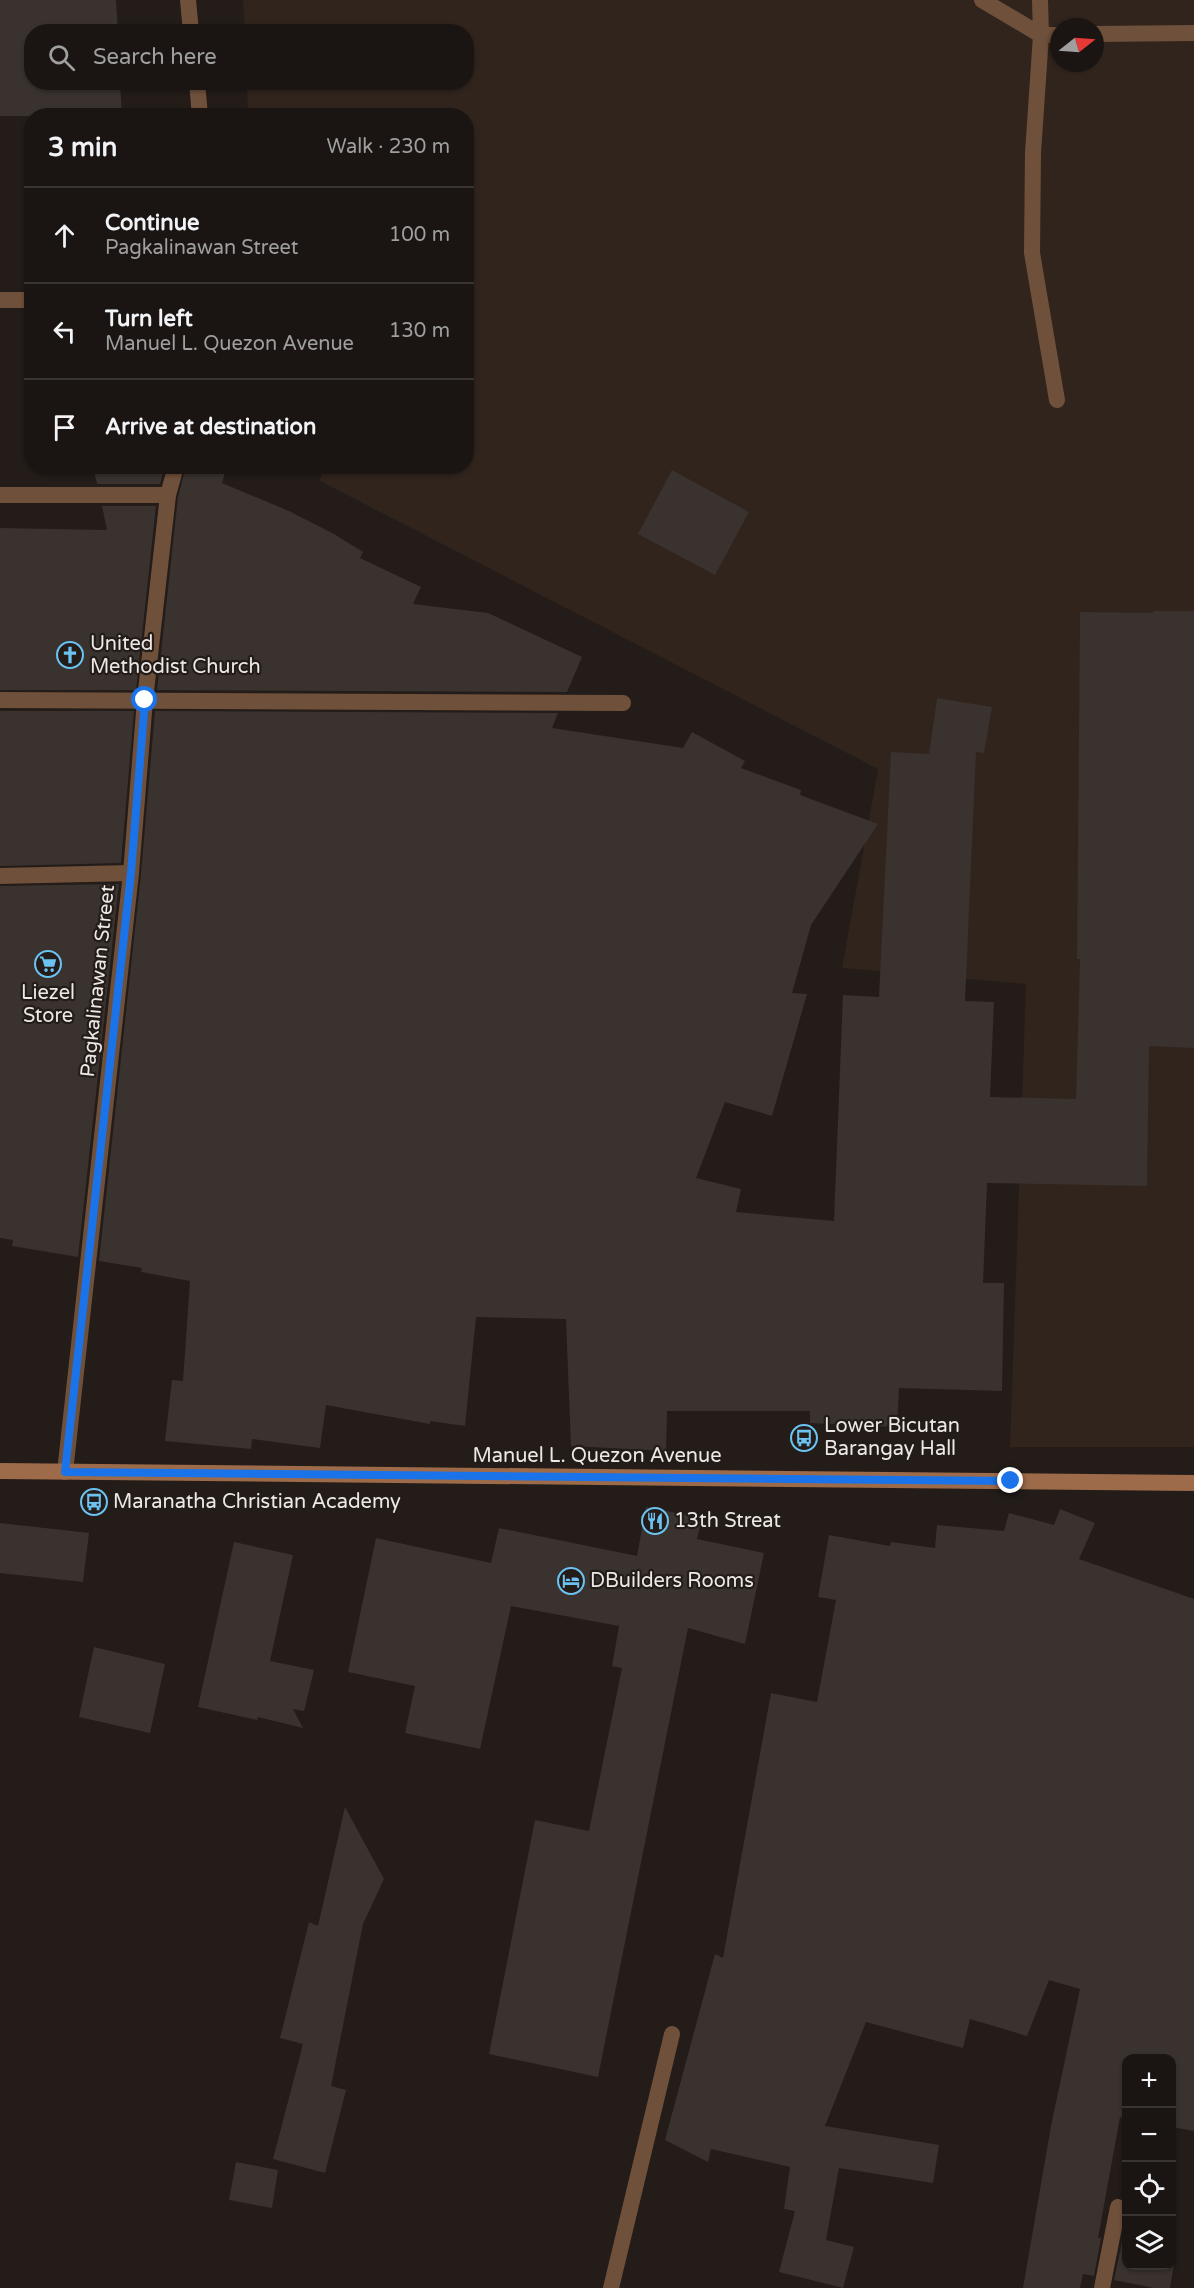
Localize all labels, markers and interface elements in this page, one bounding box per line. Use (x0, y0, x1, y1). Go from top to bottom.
north arrow (1050, 18, 1104, 72)
search box (24, 24, 474, 90)
icon: search (45, 41, 78, 74)
text: Search here (93, 44, 217, 70)
text: 3 min (48, 132, 117, 163)
text: Walk · 230 m (327, 135, 450, 159)
text: Continue (105, 210, 200, 236)
icon: ahead (48, 219, 81, 252)
text: 100 m (389, 223, 450, 247)
text: Pagkalinawan Street (105, 236, 298, 260)
text: Turn left (105, 306, 193, 332)
icon: left (48, 315, 81, 348)
text: 130 m (389, 319, 450, 343)
text: Manuel L. Quezon Avenue (105, 332, 354, 356)
icon: arrive (48, 411, 81, 444)
text: Arrive at destination (105, 414, 316, 440)
place label: United Methodist Church (90, 632, 261, 679)
church icon: United Methodist Church (55, 640, 85, 670)
route start (131, 686, 157, 712)
street label: Pagkalinawan Street (76, 883, 120, 1078)
supermarket icon: Liezel Store (33, 949, 63, 979)
place label: Liezel Store (21, 981, 75, 1028)
place label: Lower Bicutan Barangay Hall (824, 1414, 960, 1461)
bus stop icon: Lower Bicutan Barangay Hall (789, 1423, 819, 1453)
street label: Manuel L. Quezon Avenue (473, 1444, 721, 1468)
route end (997, 1467, 1023, 1493)
bus stop icon: Maranatha Christian Academy (79, 1487, 109, 1517)
place label: Maranatha Christian Academy (113, 1490, 401, 1514)
restaurant icon: 13th Streat (640, 1506, 670, 1536)
place label: 13th Streat (674, 1509, 781, 1533)
hotel icon: DBuilders Rooms (556, 1566, 586, 1596)
place label: DBuilders Rooms (590, 1569, 754, 1593)
map controls (1122, 2054, 1176, 2270)
button: + (1122, 2054, 1176, 2108)
button: − (1122, 2108, 1176, 2162)
button: locate (1122, 2162, 1176, 2216)
button: layers (1122, 2216, 1176, 2270)

